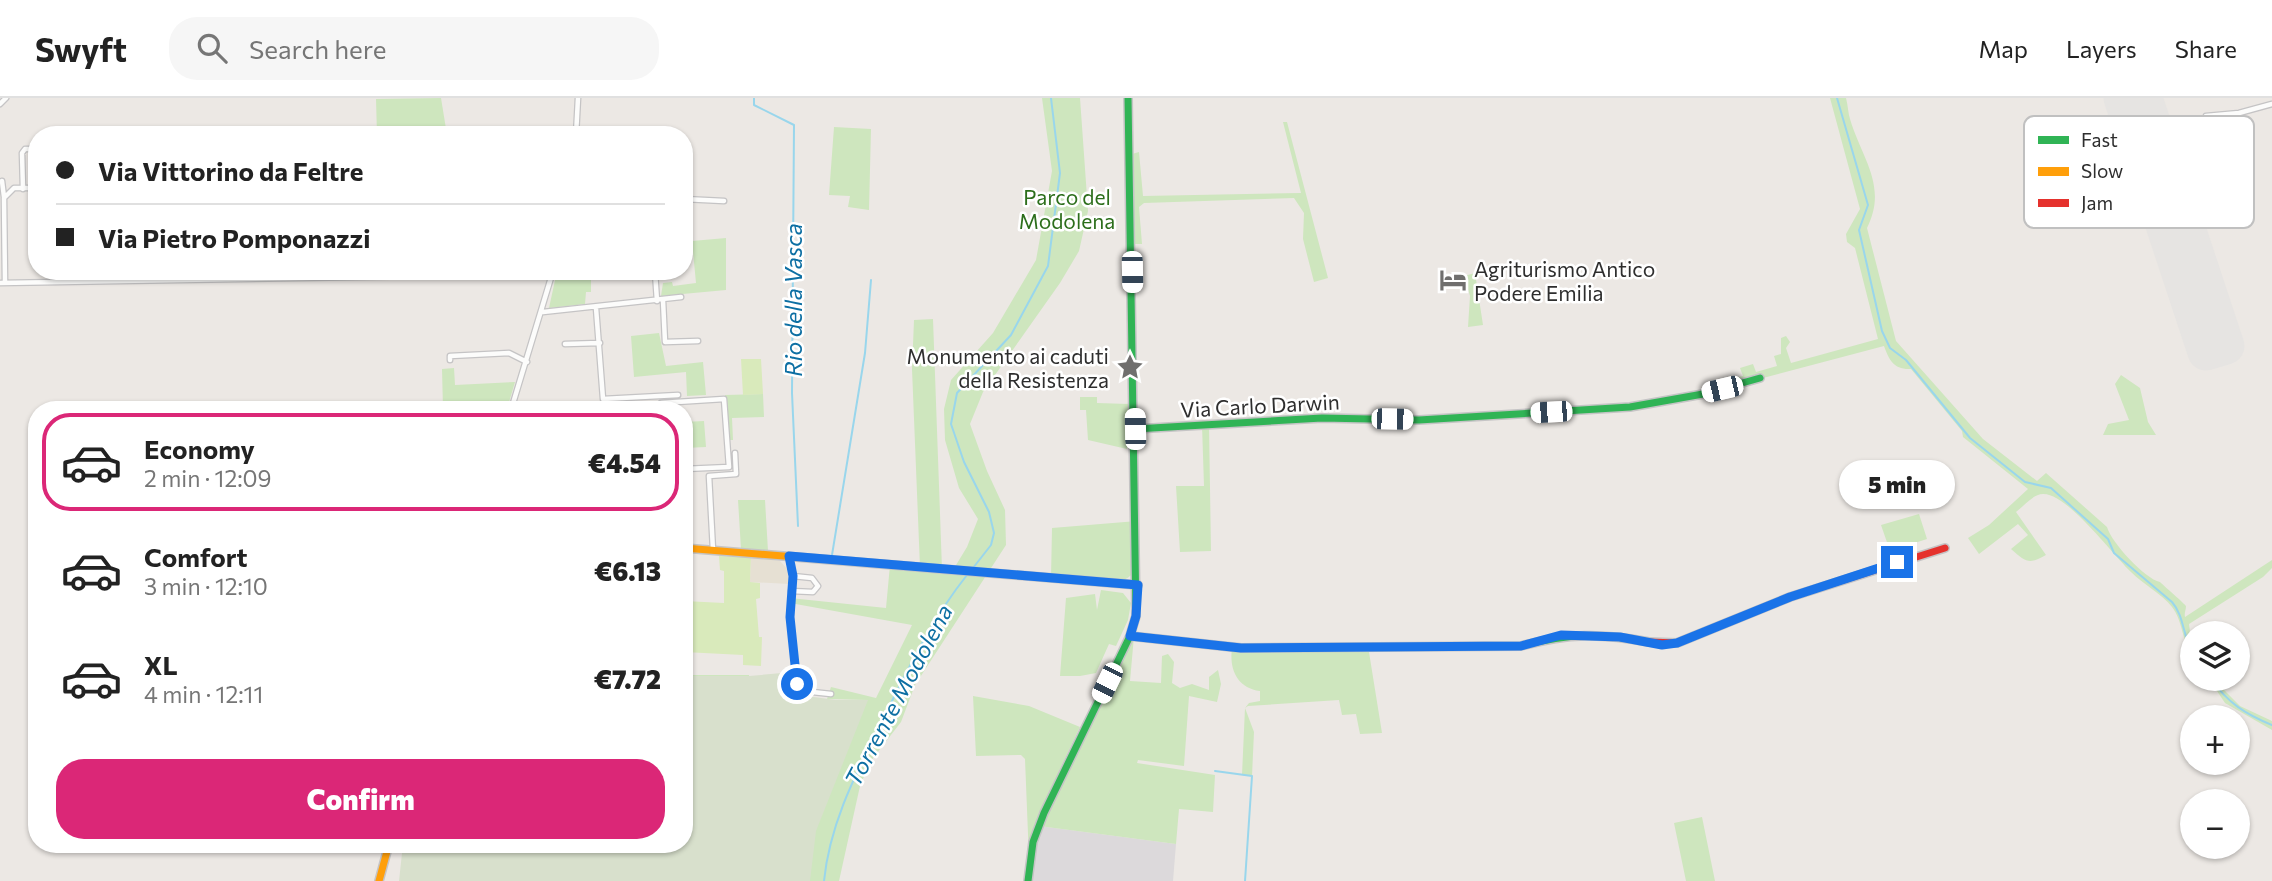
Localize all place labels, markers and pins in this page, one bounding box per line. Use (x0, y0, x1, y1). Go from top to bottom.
place label: Agriturismo Antico Podere Emilia (1474, 256, 1655, 305)
hotel icon: Agriturismo Antico Podere Emilia (1438, 265, 1468, 295)
place label: Monumento ai caduti della Resistenza (907, 343, 1109, 392)
place icon: Monumento ai caduti della Resistenza (1115, 352, 1145, 382)

